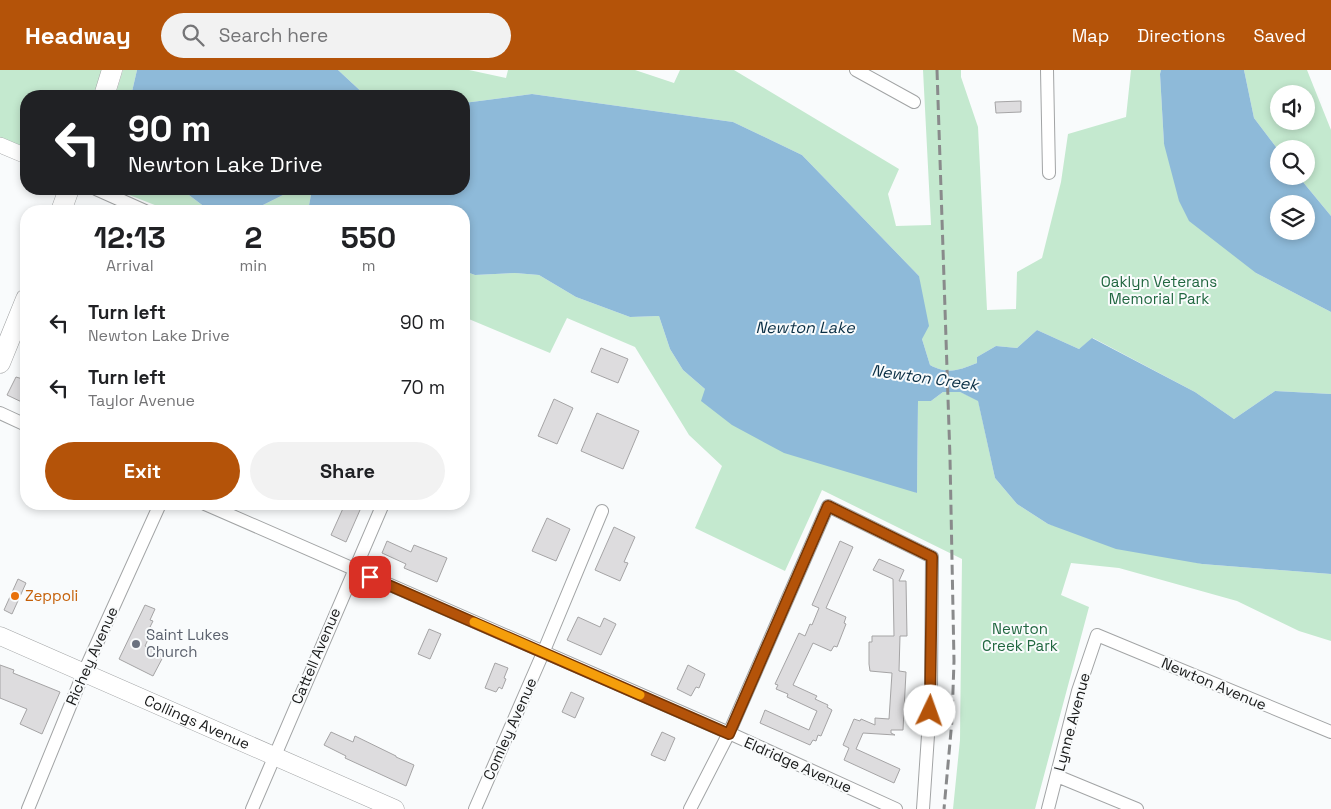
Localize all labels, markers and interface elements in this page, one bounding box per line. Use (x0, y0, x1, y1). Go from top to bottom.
search box (161, 13, 511, 58)
text: Headway (25, 20, 131, 51)
icon: search (179, 21, 207, 49)
text: Search here (219, 23, 328, 48)
text: Map (1072, 24, 1109, 47)
text: Directions (1137, 24, 1226, 47)
text: Saved (1254, 24, 1306, 47)
map controls (1270, 85, 1315, 240)
button: sound (1270, 85, 1315, 130)
text: 90 m (128, 107, 211, 151)
icon: left (45, 110, 110, 175)
button: search (1270, 140, 1315, 185)
text: Newton Lake Drive (128, 150, 323, 178)
button: layers (1270, 195, 1315, 240)
text: 12:13 (94, 218, 166, 257)
text: 2 (244, 218, 262, 257)
text: 550 (341, 218, 396, 257)
text: Arrival (106, 255, 154, 276)
text: min (240, 255, 267, 276)
text: m (362, 255, 375, 276)
park label: Oaklyn Veterans Memorial Park (1101, 272, 1217, 308)
text: Turn left (88, 300, 166, 325)
icon: left (45, 309, 73, 337)
text: 90 m (400, 310, 445, 335)
water label: Newton Lake (755, 317, 855, 338)
text: Newton Lake Drive (88, 325, 230, 346)
water label: Newton Creek (870, 360, 982, 396)
text: Turn left (88, 365, 166, 390)
icon: left (45, 374, 73, 402)
text: 70 m (401, 375, 445, 400)
text: Taylor Avenue (88, 390, 195, 411)
button: Exit (45, 442, 240, 500)
button: Share (250, 442, 445, 500)
pin (349, 556, 391, 598)
icon: arrive (356, 563, 384, 591)
place label: Zeppoli (25, 586, 78, 605)
marker: Zeppoli (9, 590, 21, 602)
street label: Richey Avenue (61, 603, 122, 708)
street label: Cattell Avenue (287, 605, 344, 707)
park label: Newton Creek Park (982, 619, 1058, 655)
place label: Saint Lukes Church (146, 625, 229, 661)
marker: Saint Lukes Church (130, 638, 142, 650)
street label: Newton Avenue (1159, 653, 1270, 714)
street label: Lynne Avenue (1049, 670, 1094, 773)
street label: Comley Avenue (478, 675, 541, 783)
position arrow (903, 684, 955, 736)
street label: Collings Avenue (141, 690, 253, 753)
street label: Eldridge Avenue (741, 732, 855, 797)

